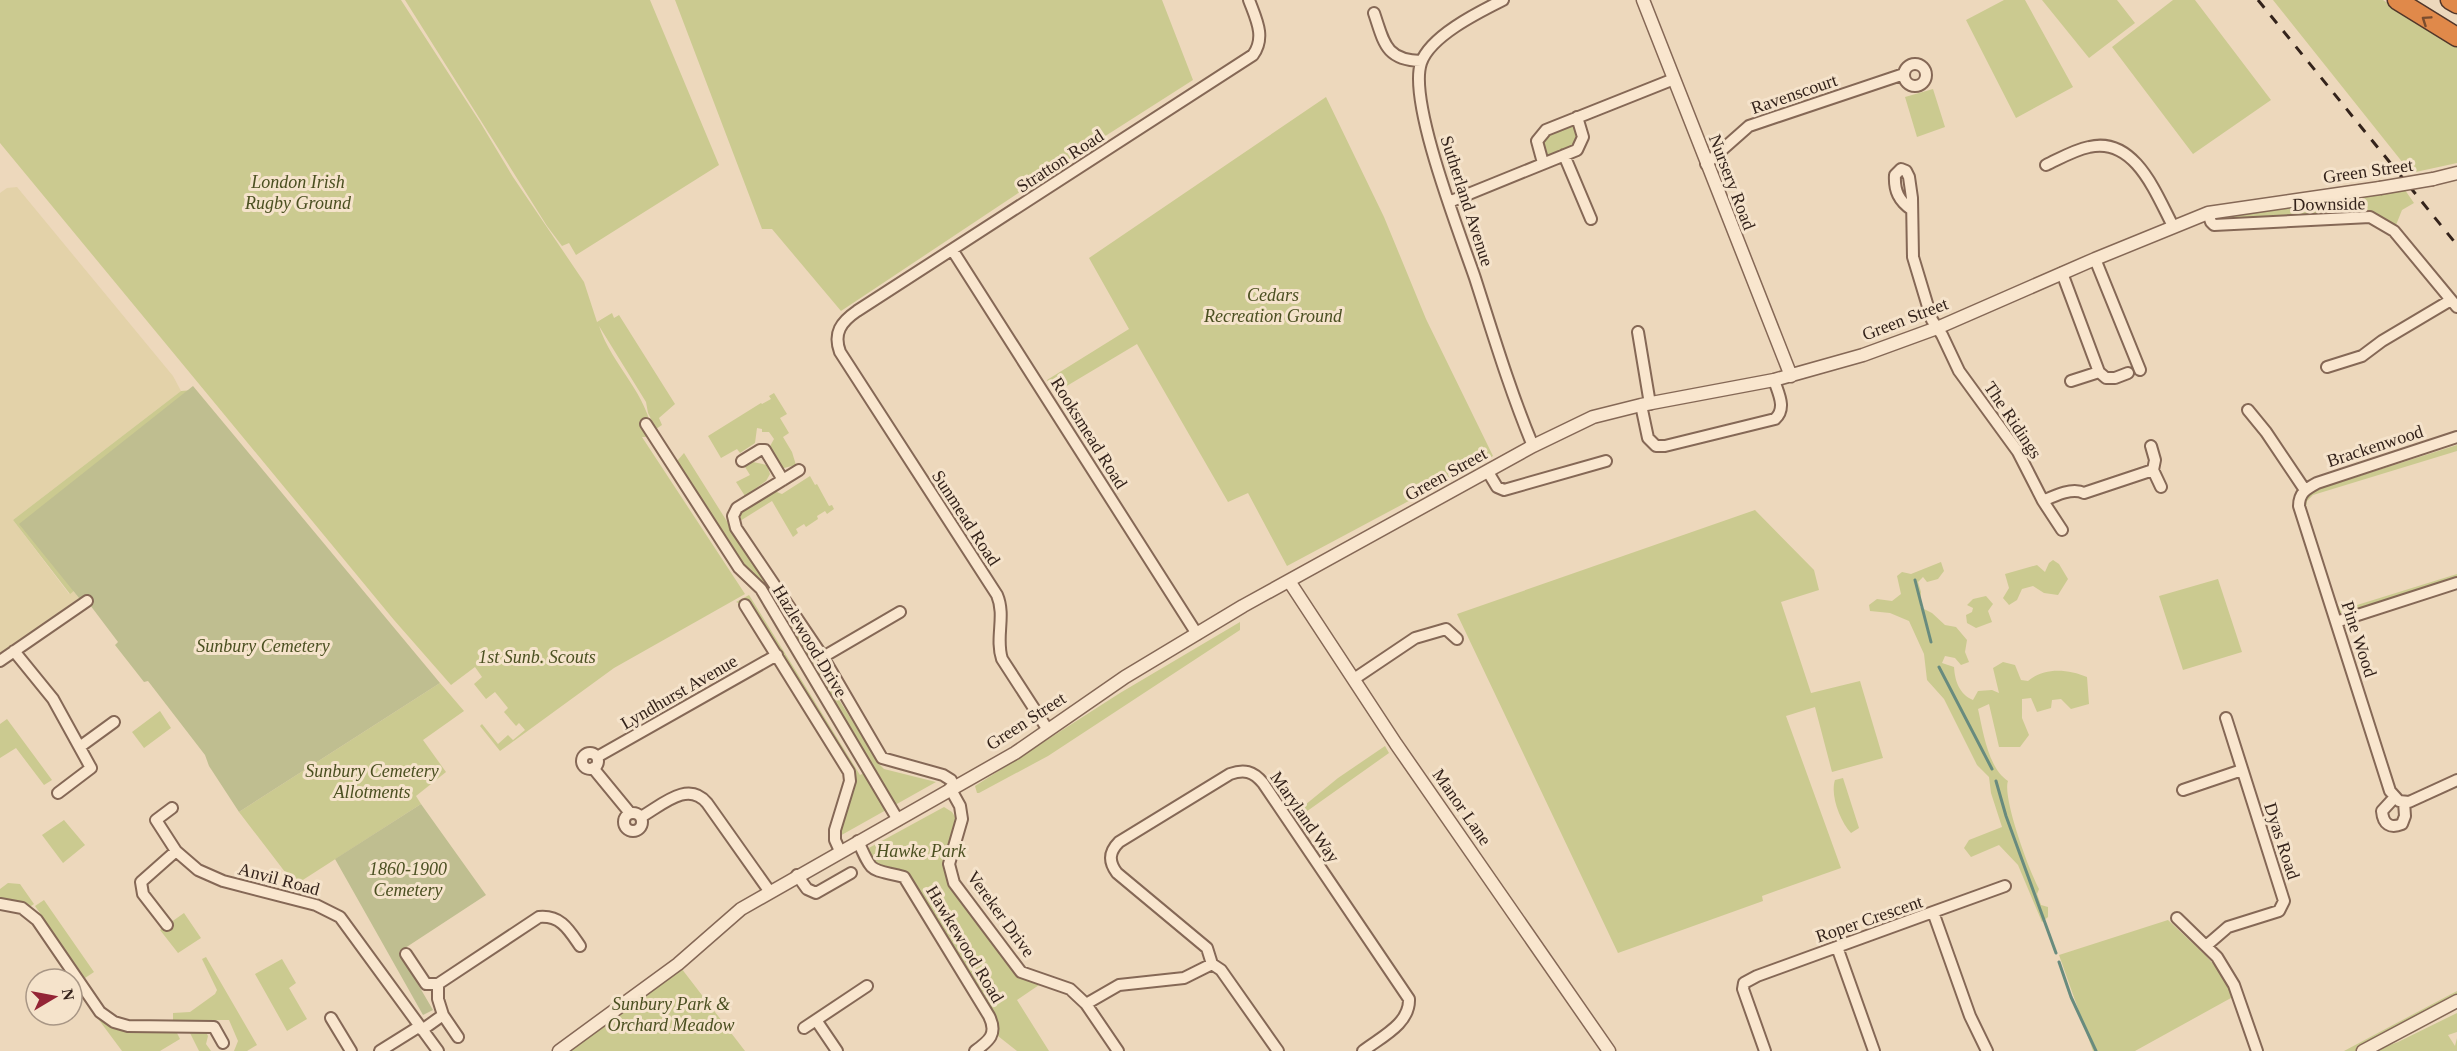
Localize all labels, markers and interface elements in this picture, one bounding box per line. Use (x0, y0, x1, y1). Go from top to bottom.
one-way arrow (2422, 16, 2433, 27)
street label: Ravenscourt (1748, 70, 1840, 118)
street label: Stratton Road (1013, 126, 1107, 196)
street label: Nursery Road (1705, 132, 1759, 232)
street label: Sutherland Avenue (1436, 133, 1498, 269)
street label: Green Street (2322, 155, 2414, 187)
park label: London Irish Rugby Ground (244, 172, 352, 213)
street label: Downside (2292, 193, 2366, 215)
park label: Cedars Recreation Ground (1203, 285, 1343, 326)
street label: Green Street (1859, 293, 1951, 345)
street label: Rooksmead Road (1047, 374, 1131, 492)
street label: The Ridings (1980, 378, 2046, 462)
street label: Brackenwood (2324, 421, 2426, 471)
street label: Green Street (1402, 443, 1490, 505)
street label: Sunmead Road (928, 467, 1004, 569)
street label: Hazlewood Drive (769, 581, 851, 701)
street label: Pine Wood (2337, 598, 2381, 680)
park label: Sunbury Cemetery (196, 636, 330, 656)
park label: 1st Sunb. Scouts (478, 647, 596, 667)
street label: Lyndhurst Avenue (617, 651, 741, 733)
street label: Green Street (983, 688, 1069, 754)
park label: Sunbury Cemetery Allotments (305, 761, 439, 802)
street label: Manor Lane (1428, 765, 1496, 849)
street label: Maryland Way (1266, 768, 1344, 866)
street label: Dyas Road (2260, 800, 2304, 882)
park label: Hawke Park (875, 841, 967, 861)
street label: Anvil Road (236, 859, 322, 899)
park label: 1860-1900 Cemetery (369, 859, 447, 900)
street label: Vereker Drive (963, 867, 1039, 961)
street label: Hawkewood Road (922, 882, 1008, 1006)
street label: Roper Crescent (1813, 891, 1925, 947)
north arrow (24, 967, 84, 1027)
text: N (59, 987, 78, 1002)
park label: Sunbury Park & Orchard Meadow (607, 994, 735, 1035)

